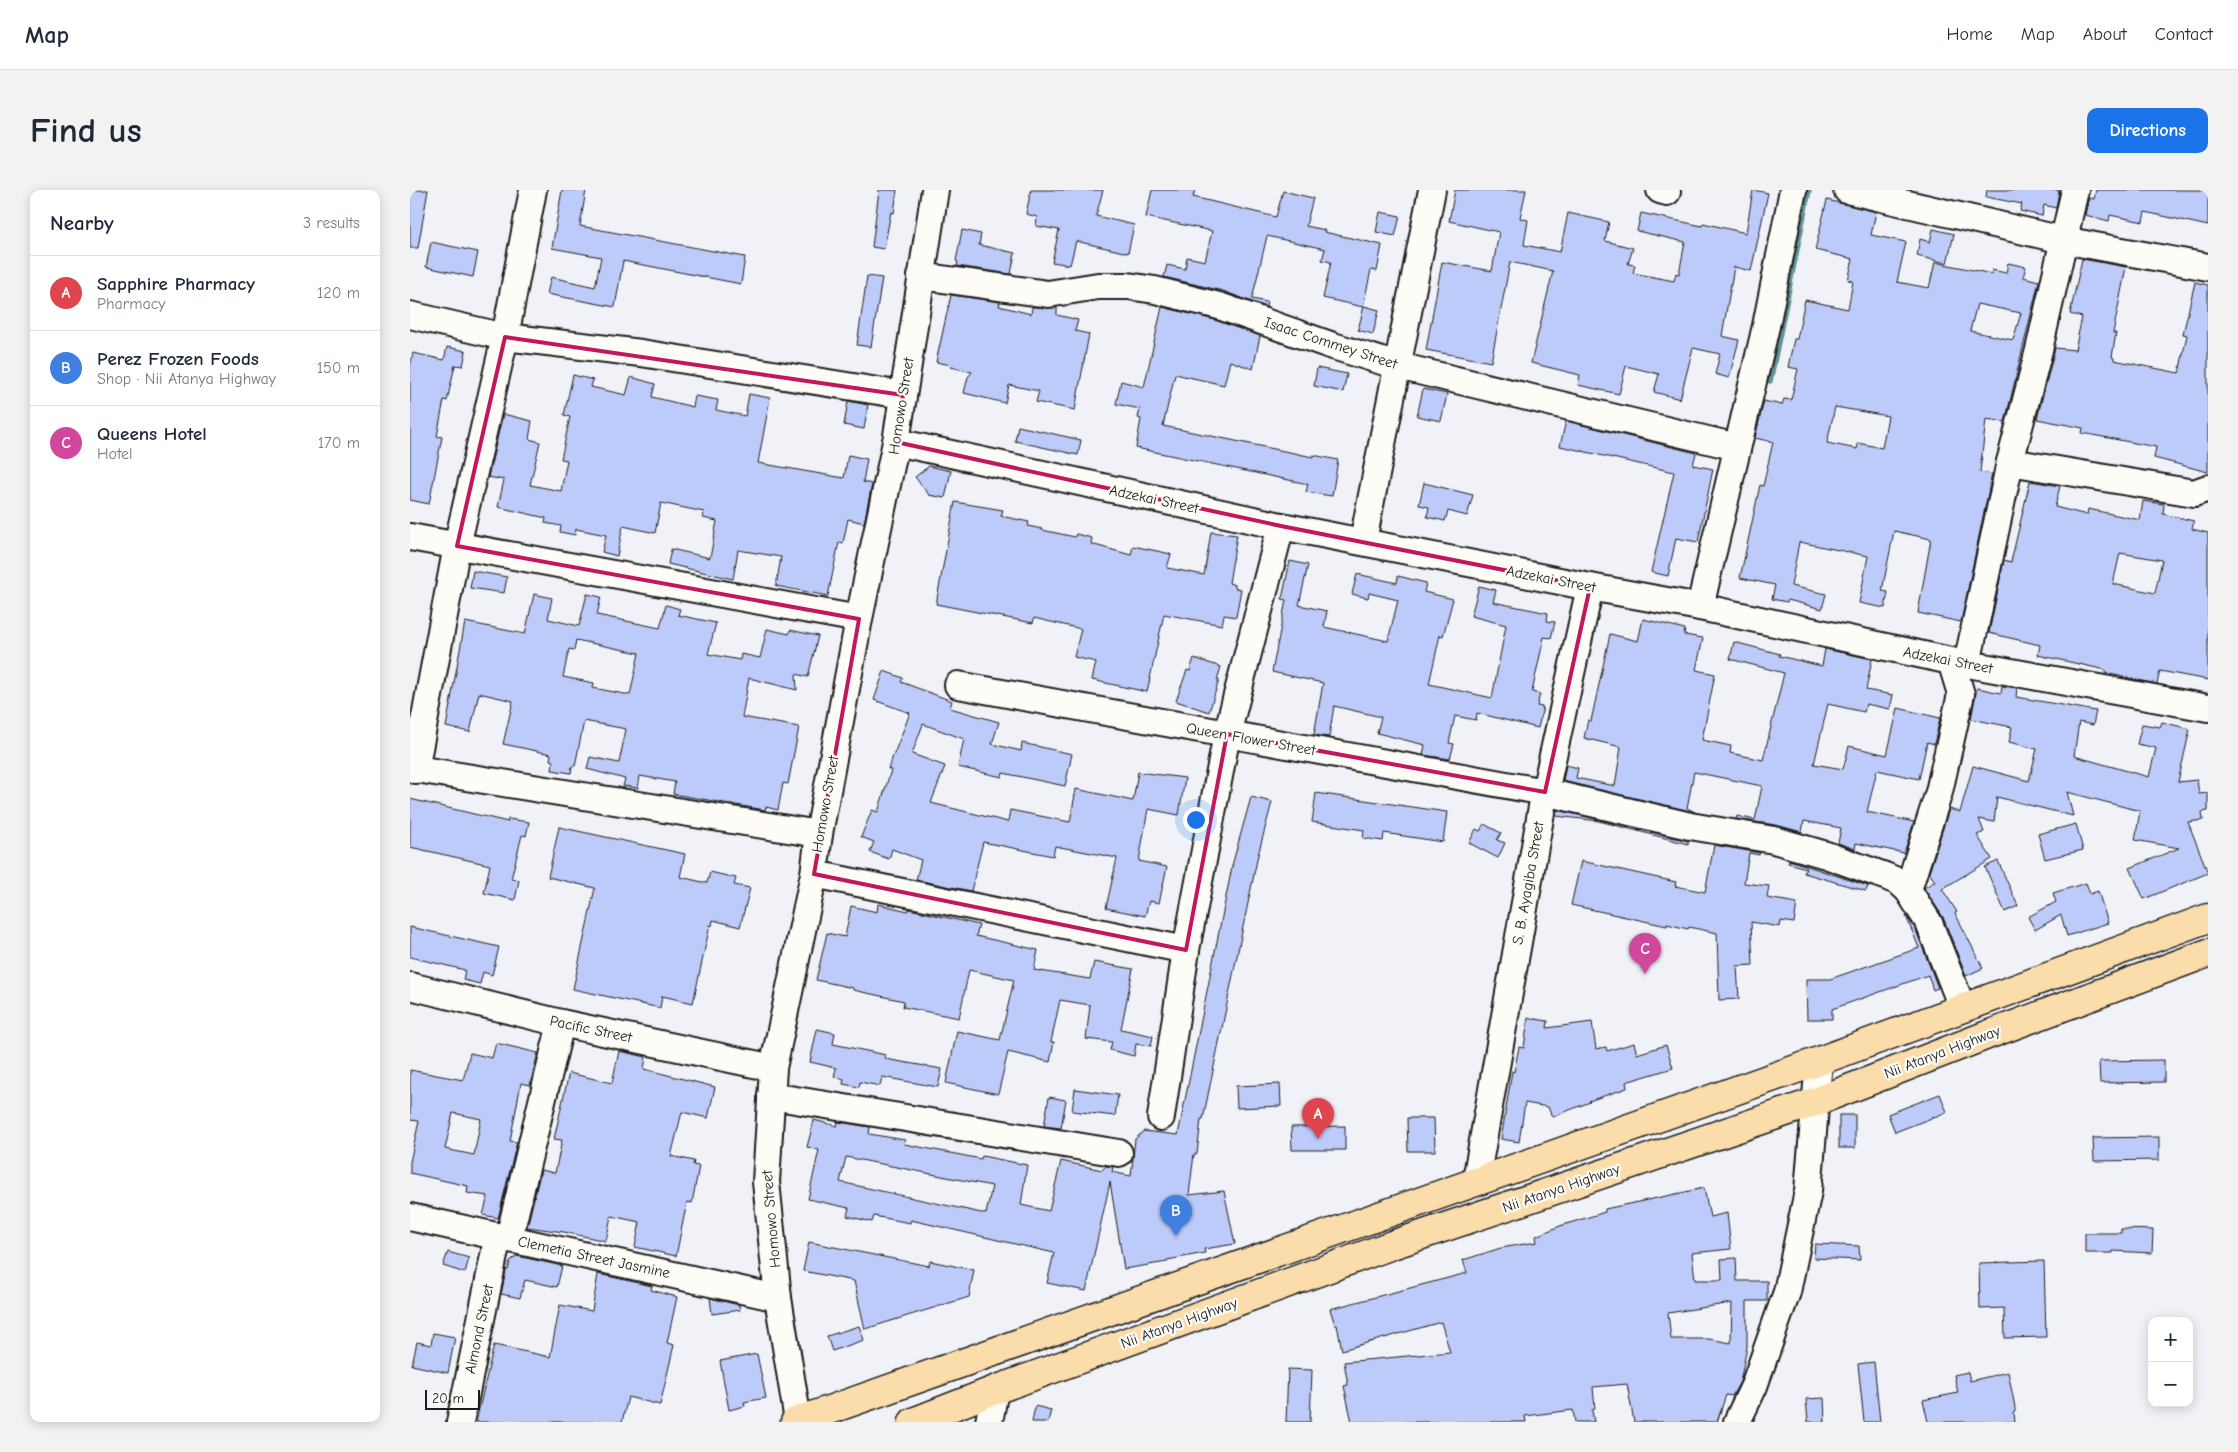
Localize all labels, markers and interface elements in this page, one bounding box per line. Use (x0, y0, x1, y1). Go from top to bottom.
text: Map (25, 21, 69, 49)
text: Home (1946, 24, 1993, 45)
text: Map (2021, 24, 2055, 45)
text: About (2083, 24, 2127, 45)
text: Contact (2155, 24, 2213, 45)
button: Directions (2087, 108, 2208, 153)
text: Find us (30, 110, 142, 151)
text: Nearby (50, 211, 114, 235)
text: 3 results (303, 214, 360, 232)
text: Sapphire Pharmacy (97, 273, 255, 295)
text: A (62, 284, 70, 302)
text: 120 m (317, 284, 360, 302)
text: Pharmacy (97, 295, 166, 313)
street label: Isaac Commey Street (1262, 313, 1400, 373)
text: Perez Frozen Foods (97, 348, 259, 370)
street label: Homowo Street (884, 355, 918, 456)
text: B (61, 359, 71, 377)
text: 150 m (317, 359, 360, 377)
text: Shop · Nii Atanya Highway (97, 370, 276, 388)
text: Queens Hotel (97, 423, 207, 445)
text: C (61, 434, 71, 452)
text: 170 m (318, 434, 360, 452)
text: Hotel (97, 445, 133, 463)
street label: Adzekai Street (1108, 481, 1201, 517)
street label: Adzekai Street (1505, 561, 1598, 597)
street label: Adzekai Street (1902, 642, 1995, 678)
street label: Queen Flower Street (1185, 719, 1318, 759)
street label: Homowo Street (808, 753, 843, 854)
your location (1183, 807, 1209, 833)
street label: S. B. Ayagiba Street (1508, 819, 1548, 946)
pin: C (1629, 933, 1661, 974)
street label: Pacific Street (548, 1012, 634, 1047)
street label: Nii Atanya Highway (1881, 1021, 2003, 1082)
pin: A (1302, 1098, 1334, 1139)
street label: Nii Atanya Highway (1500, 1159, 1622, 1217)
street label: Homowo Street (758, 1169, 784, 1269)
pin: B (1160, 1195, 1192, 1236)
street label: Clemetia Street Jasmine (516, 1232, 672, 1282)
street label: Almond Street (461, 1282, 497, 1375)
street label: Nii Atanya Highway (1118, 1293, 1240, 1352)
map controls (2148, 1317, 2193, 1407)
button: + (2148, 1317, 2193, 1362)
button: − (2148, 1362, 2193, 1407)
scale bar (425, 1387, 480, 1410)
text: 20 m (432, 1390, 464, 1407)

